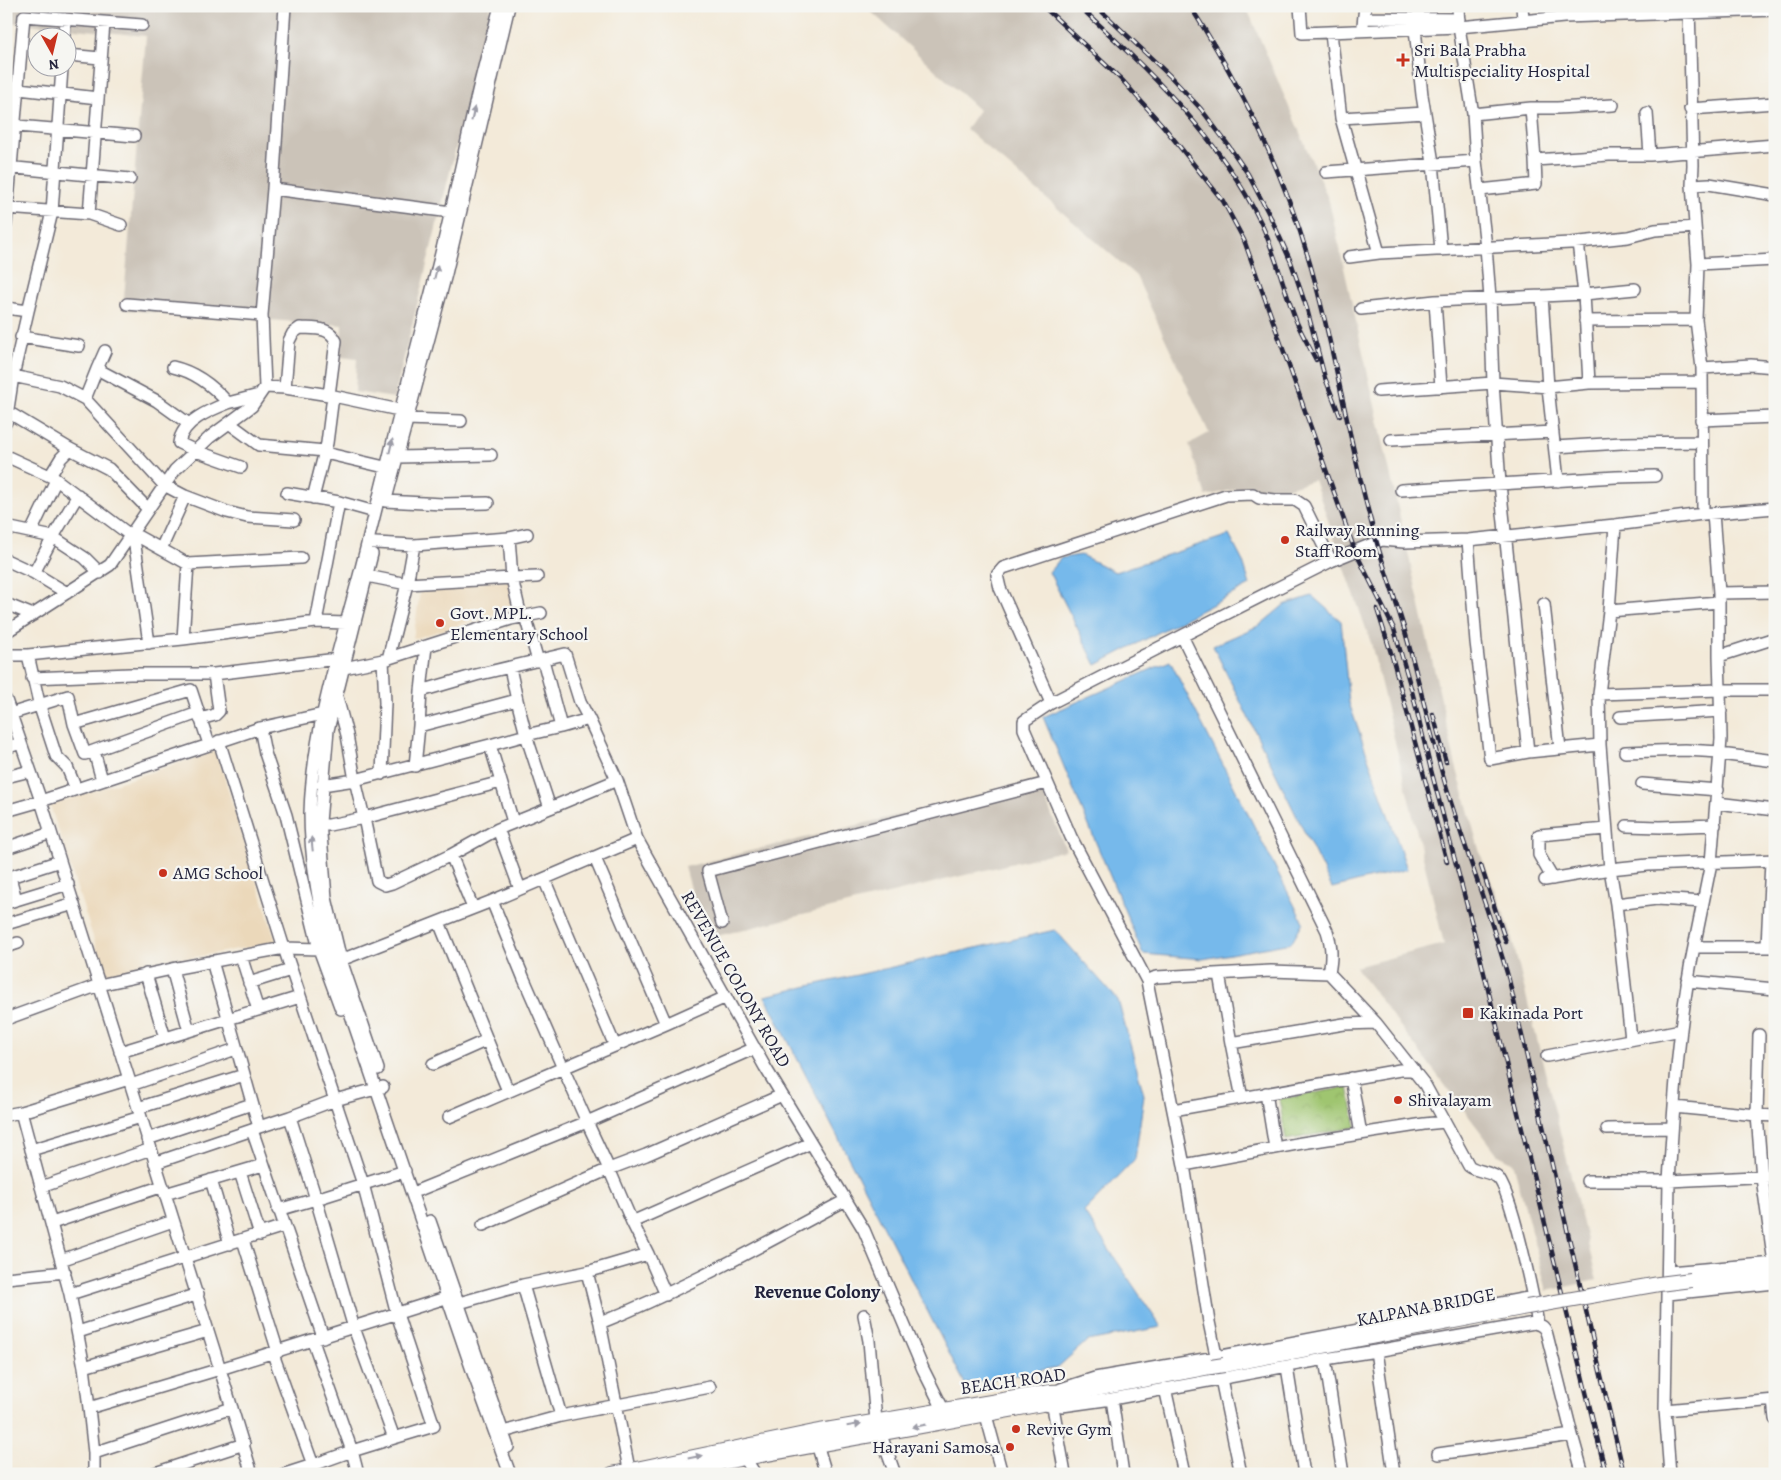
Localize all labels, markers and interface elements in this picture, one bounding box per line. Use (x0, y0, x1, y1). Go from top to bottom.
north arrow (28, 28, 78, 78)
place label: Sri Bala Prabha Multispeciality Hospital (1414, 38, 1590, 83)
marker: Sri Bala Prabha Multispeciality Hospital (1396, 53, 1410, 67)
text: N (47, 54, 60, 74)
one-way arrow (469, 105, 477, 121)
one-way arrow (432, 265, 440, 280)
one-way arrow (387, 439, 395, 454)
place label: Railway Running Staff Room (1295, 518, 1419, 563)
marker: Railway Running Staff Room (1279, 534, 1291, 546)
place label: Govt. MPL. Elementary School (450, 601, 588, 646)
marker: Govt. MPL. Elementary School (434, 617, 446, 629)
one-way arrow (308, 836, 316, 852)
place label: AMG School (172, 861, 263, 885)
marker: AMG School (157, 867, 169, 879)
street label: REVENUE COLONY ROAD (676, 886, 796, 1072)
place label: Kakinada Port (1479, 1001, 1583, 1025)
marker: Kakinada Port (1461, 1006, 1475, 1020)
place label: Shivalayam (1408, 1088, 1492, 1112)
marker: Shivalayam (1392, 1094, 1404, 1106)
district label: Revenue Colony (754, 1279, 881, 1305)
street label: KALPANA BRIDGE (1355, 1282, 1497, 1332)
street label: BEACH ROAD (959, 1362, 1067, 1400)
place label: Revive Gym (1026, 1417, 1112, 1441)
one-way arrow (846, 1421, 862, 1429)
one-way arrow (912, 1422, 927, 1430)
marker: Revive Gym (1010, 1423, 1022, 1435)
place label: Harayani Samosa (872, 1435, 1001, 1459)
marker: Harayani Samosa (1004, 1441, 1016, 1453)
one-way arrow (687, 1453, 702, 1461)

